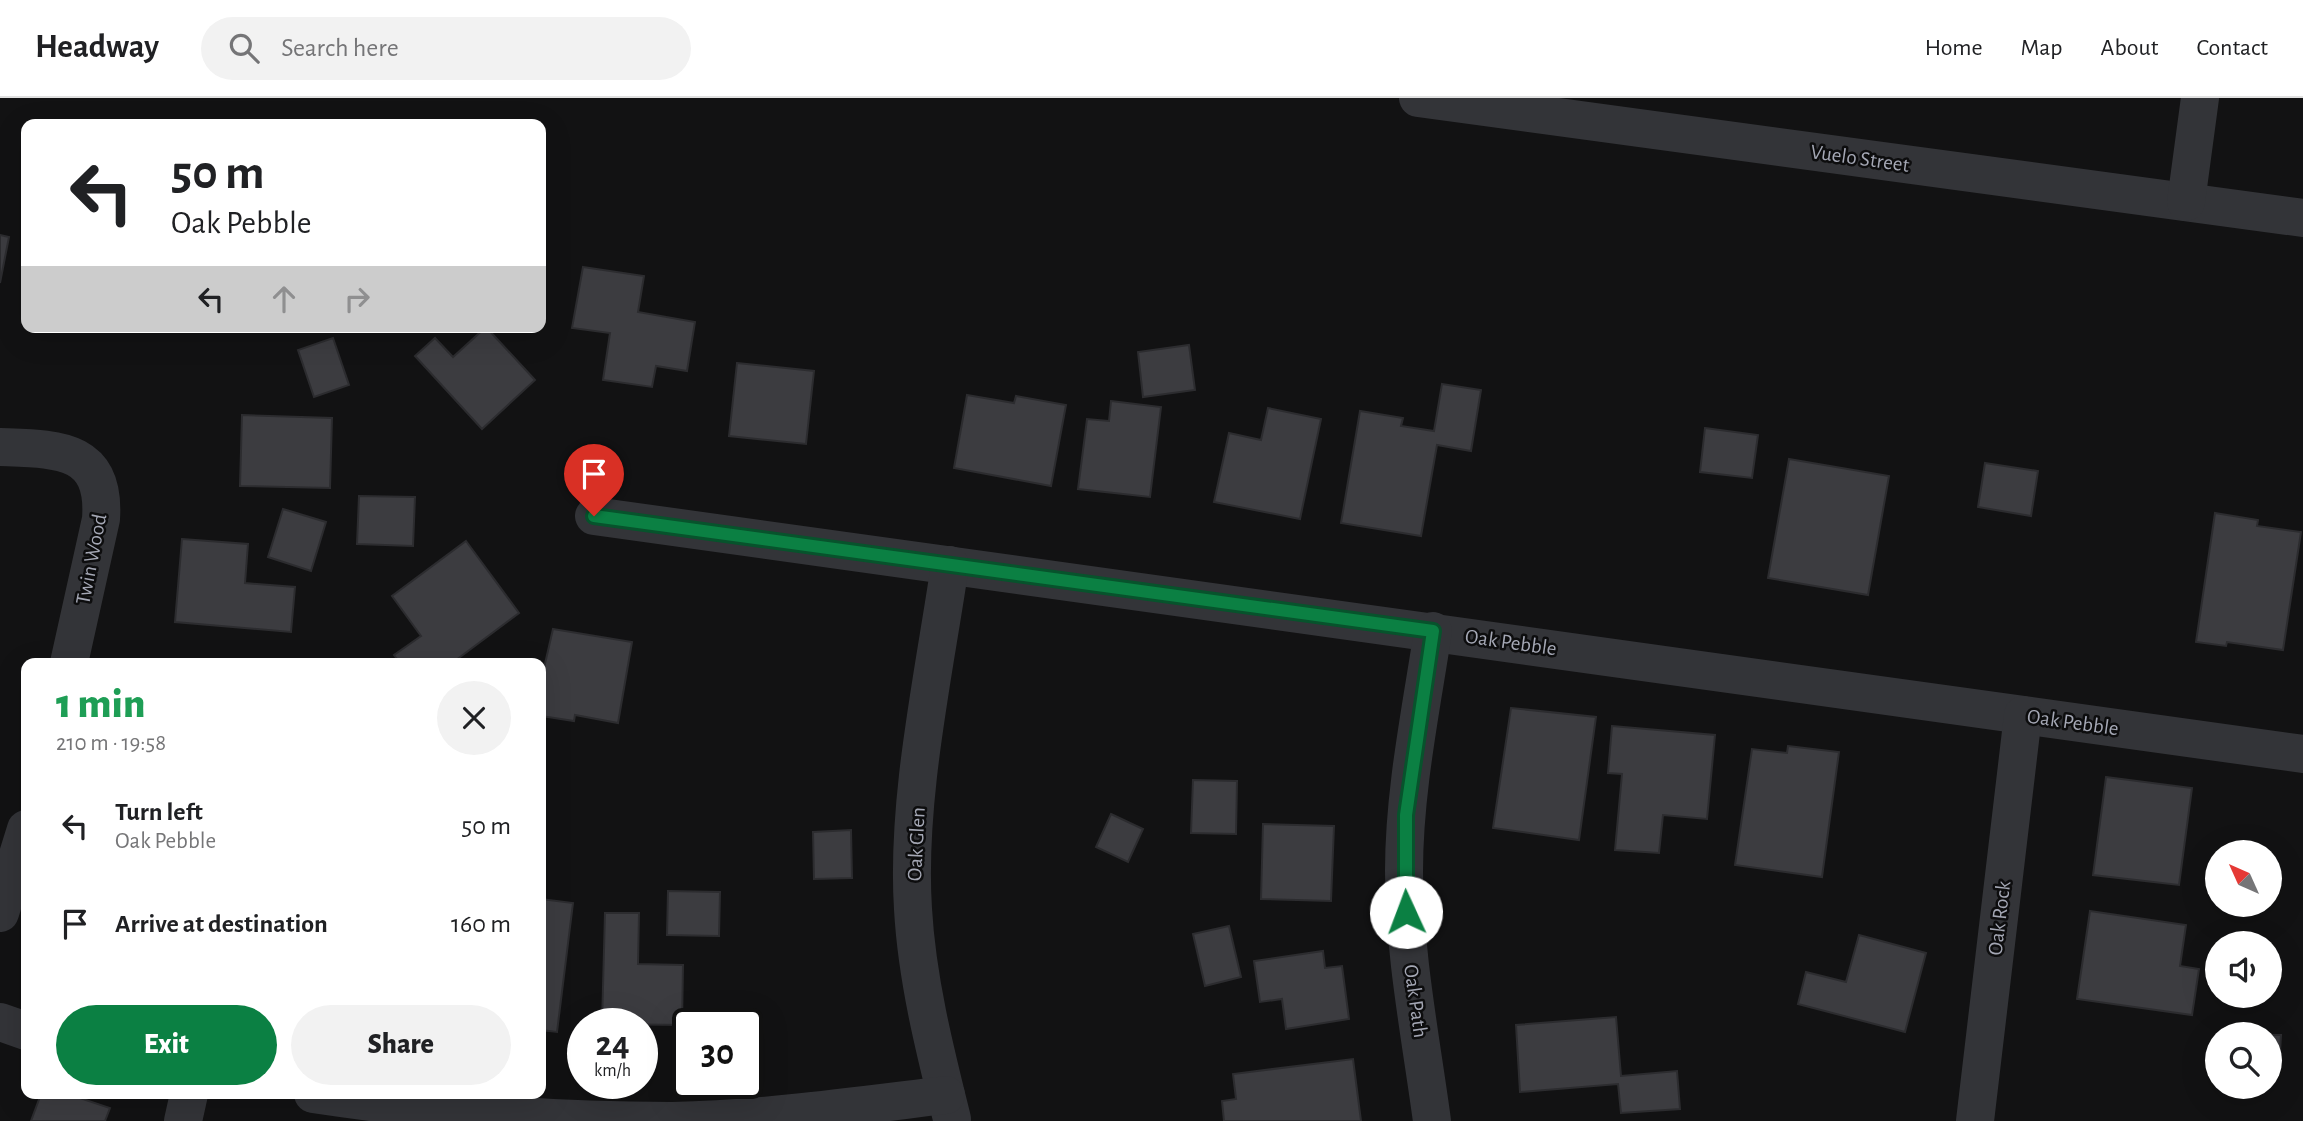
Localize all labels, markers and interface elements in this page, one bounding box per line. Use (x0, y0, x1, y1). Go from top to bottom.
search box (201, 17, 691, 80)
icon: search (225, 29, 263, 67)
text: Headway (35, 31, 159, 64)
text: Search here (281, 35, 399, 61)
text: Home (1925, 36, 1983, 60)
text: Map (2021, 36, 2063, 60)
text: About (2101, 36, 2158, 60)
text: Contact (2196, 36, 2268, 60)
street label: Vuelo Street (1809, 141, 1911, 176)
icon: left (56, 147, 147, 238)
text: 50 m (171, 149, 265, 198)
text: Oak Pebble (171, 207, 312, 239)
icon: left (192, 280, 230, 318)
icon: ahead (265, 280, 303, 318)
icon: right (338, 280, 376, 318)
pin (564, 444, 624, 516)
icon: arrive (575, 455, 613, 493)
street label: Twin Wood (72, 512, 111, 606)
street label: Oak Pebble (1464, 626, 1558, 659)
button: close (437, 681, 511, 755)
text: 1 min (56, 683, 145, 725)
street label: Oak Pebble (2026, 706, 2120, 739)
text: 210 m · 19:58 (56, 732, 166, 755)
text: Turn left (115, 799, 203, 825)
street label: Oak Glen (904, 806, 929, 882)
icon: left (56, 807, 94, 845)
text: 50 m (461, 813, 511, 839)
text: Oak Pebble (115, 830, 216, 853)
north arrow (2205, 840, 2282, 917)
map controls (2205, 840, 2282, 1099)
position arrow (1369, 875, 1443, 949)
street label: Oak Rock (1985, 879, 2015, 957)
icon: arrive (56, 905, 94, 943)
text: Arrive at destination (115, 911, 328, 937)
text: 160 m (451, 911, 511, 937)
button: sound (2205, 931, 2282, 1008)
street label: Oak Path (1400, 963, 1431, 1039)
button: Exit (56, 1005, 277, 1085)
button: Share (291, 1005, 511, 1085)
speed limit sign: 30 (672, 1008, 763, 1099)
button: search (2205, 1022, 2282, 1099)
text: 24 (595, 1027, 630, 1062)
text: km/h (594, 1062, 631, 1080)

